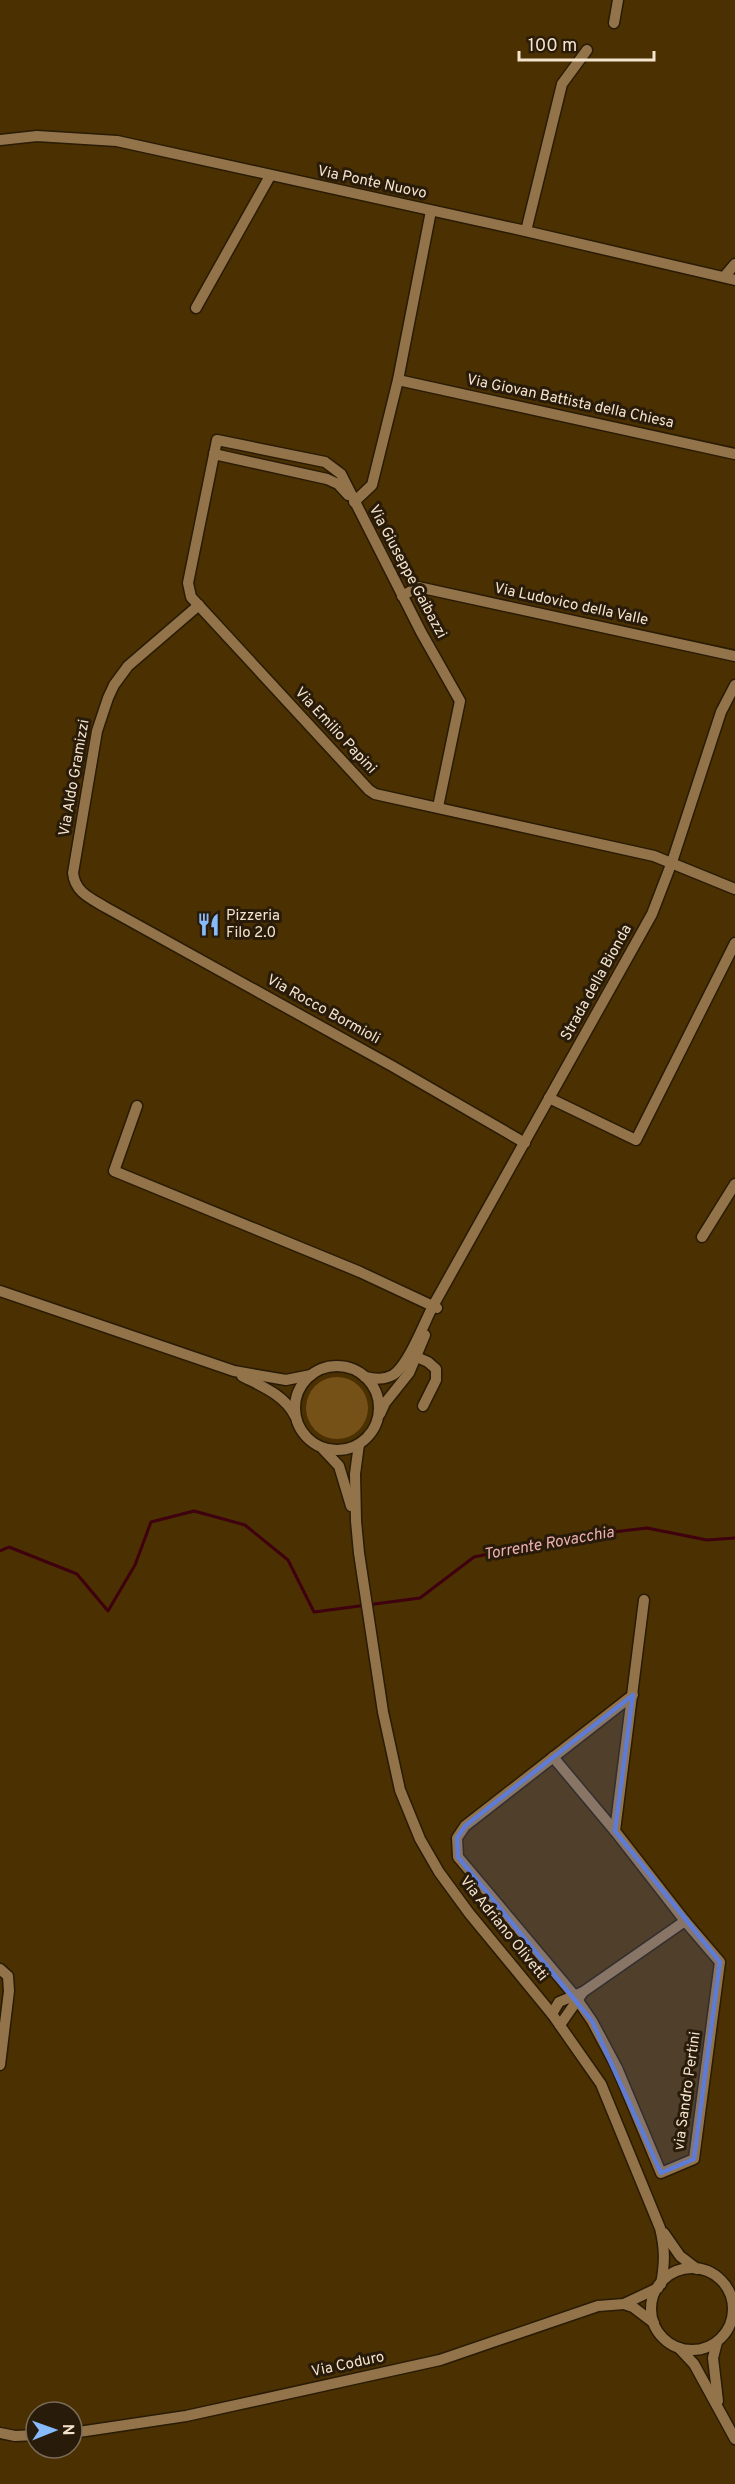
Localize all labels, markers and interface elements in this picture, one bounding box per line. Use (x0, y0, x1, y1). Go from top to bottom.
scale bar (519, 24, 654, 62)
text: 100 m (528, 35, 577, 58)
street label: Via Ponte Nuovo (316, 162, 428, 204)
street label: Via Giovan Battista della Chiesa (465, 371, 675, 433)
street label: Via Giuseppe Gaibazzi (364, 502, 450, 642)
street label: Via Ludovico della Valle (492, 579, 650, 631)
street label: Via Emilio Papini (290, 684, 380, 778)
street label: Via Aldo Gramizzi (55, 718, 95, 838)
place label: Pizzeria Filo 2.0 (226, 907, 280, 943)
restaurant icon: Pizzeria Filo 2.0 (195, 912, 221, 938)
street label: Strada della Bionda (557, 921, 637, 1045)
street label: Via Rocco Bormioli (263, 971, 383, 1049)
water label: Torrente Rovacchia (482, 1523, 616, 1565)
street label: Via Adriano Olivetti (455, 1873, 551, 1985)
street label: via Sandro Pertini (670, 2030, 706, 2152)
street label: Via Coduro (310, 2348, 386, 2382)
north arrow (24, 2400, 84, 2460)
text: N (57, 2424, 77, 2436)

